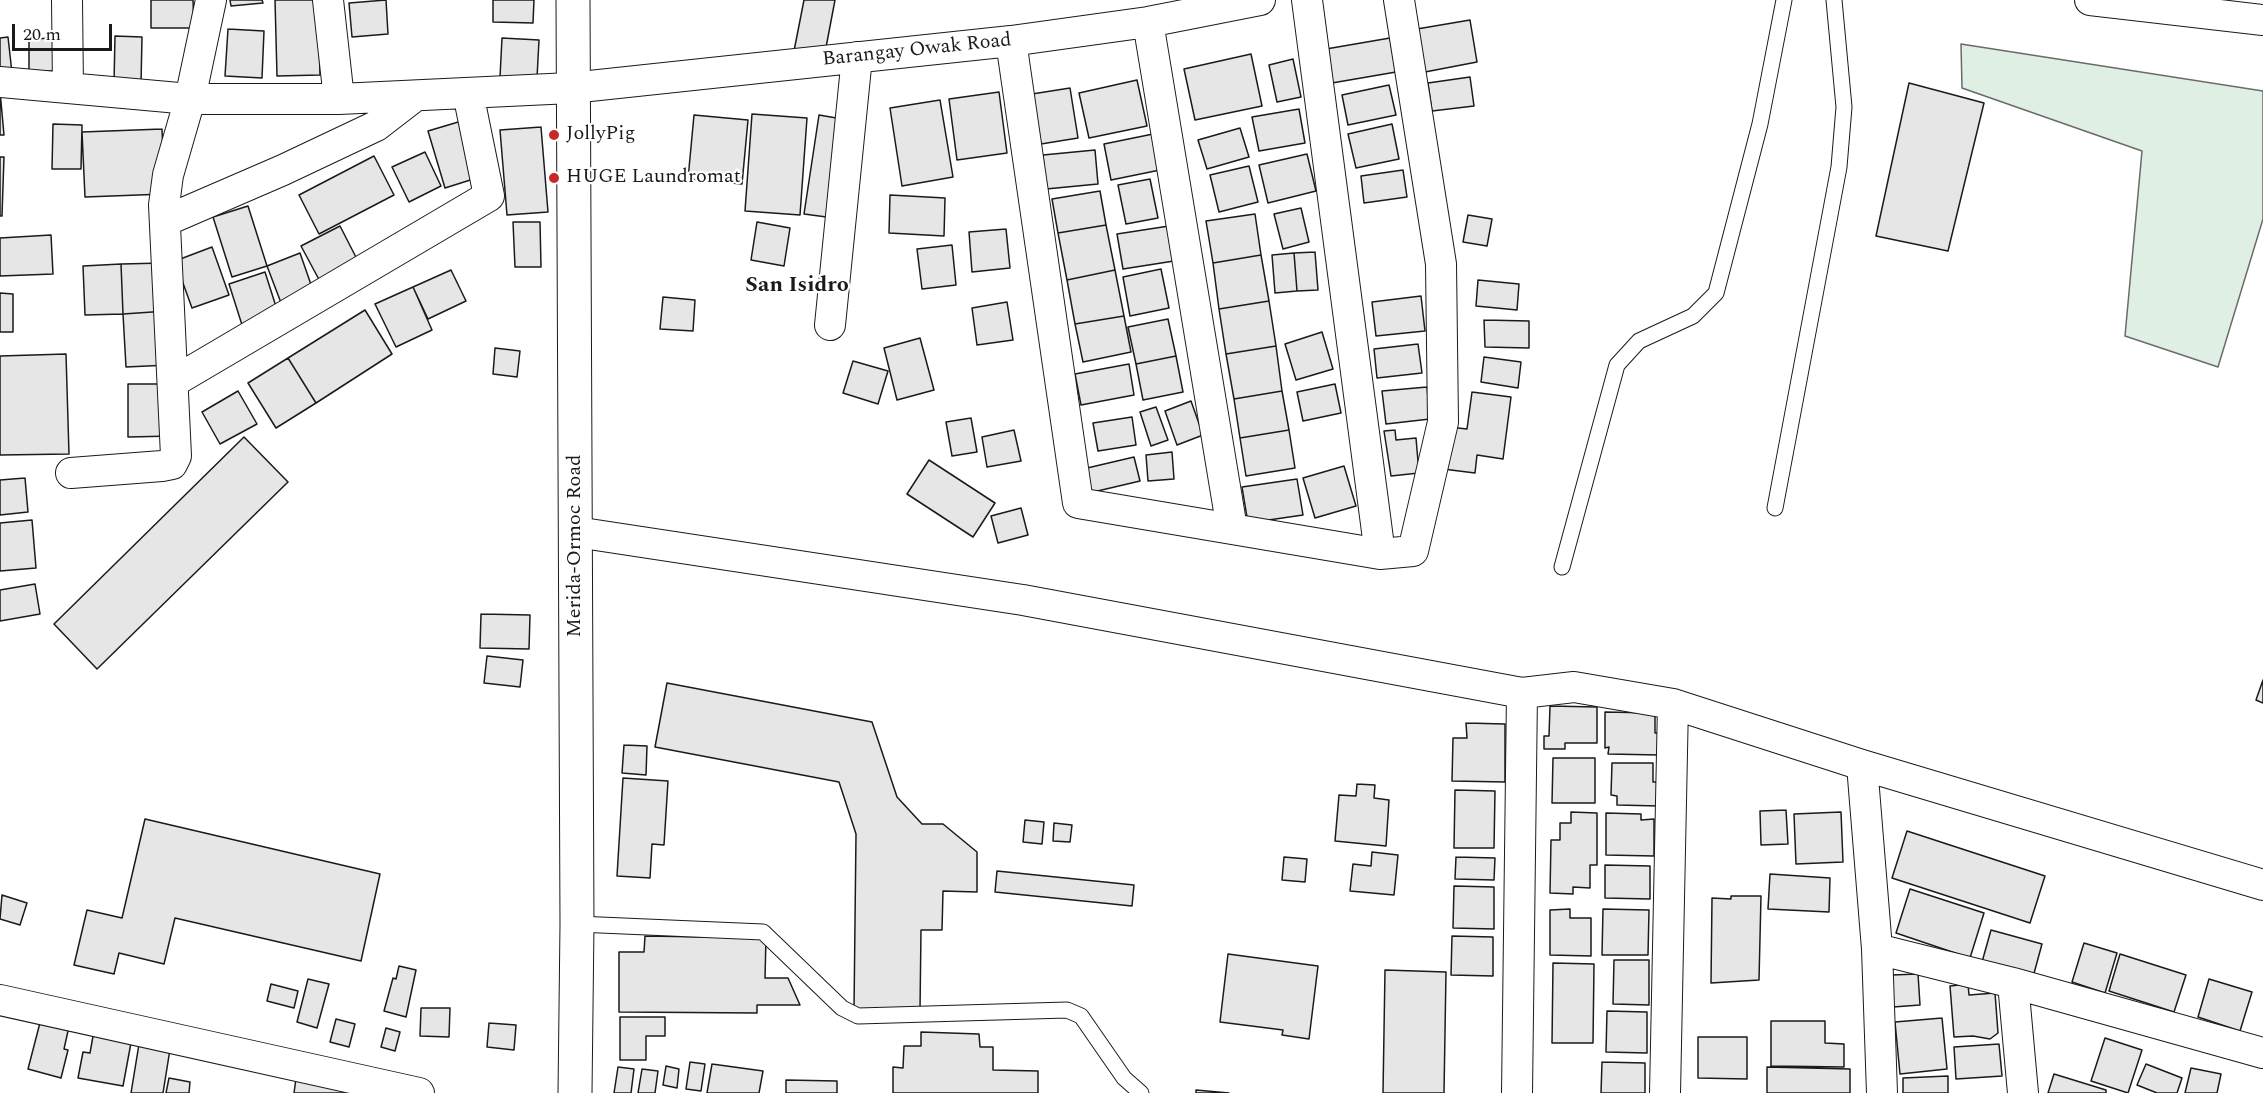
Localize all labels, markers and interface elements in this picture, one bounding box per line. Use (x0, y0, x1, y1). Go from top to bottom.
scale bar (15, 12, 116, 50)
text: 20 m (23, 21, 61, 48)
street label: Barangay Owak Road (821, 29, 1013, 73)
place label: JollyPig (566, 123, 635, 147)
marker: JollyPig (547, 128, 561, 142)
place label: HUGE Laundromat (566, 166, 741, 190)
marker: HUGE Laundromat (547, 171, 561, 185)
district label: San Isidro (745, 274, 849, 300)
street label: Merida-Ormoc Road (564, 455, 588, 637)

